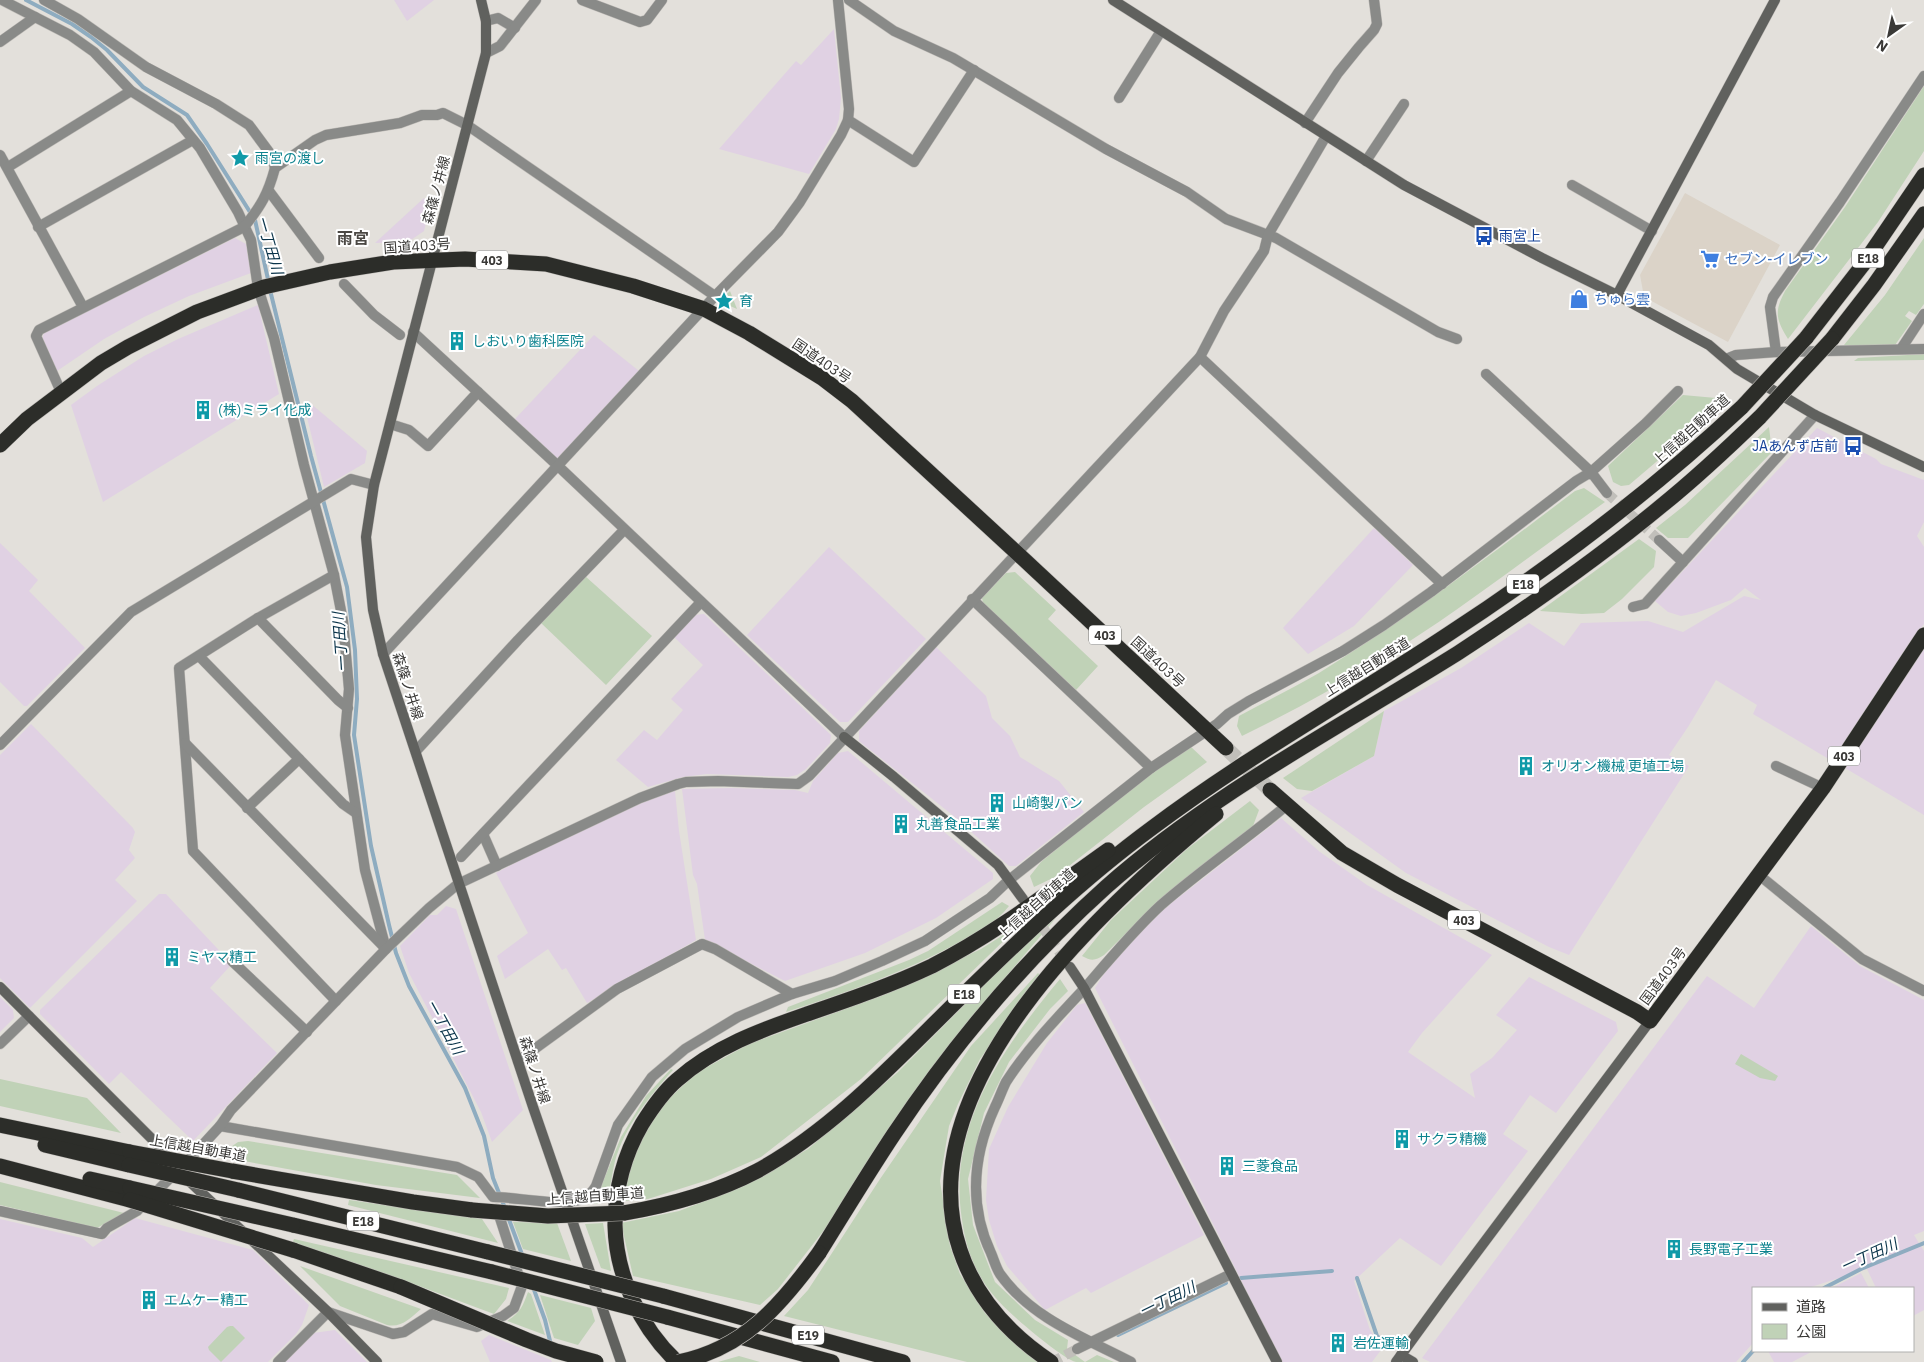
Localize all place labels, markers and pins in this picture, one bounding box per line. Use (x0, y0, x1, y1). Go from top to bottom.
place icon: 雨宮の渡し (229, 147, 251, 169)
place label: 雨宮の渡し (255, 149, 325, 167)
bus stop icon: 雨宮上 (1473, 225, 1495, 247)
place label: 雨宮上 (1499, 227, 1541, 245)
supermarket icon: セブン-イレブン (1699, 248, 1721, 270)
place label: セブン-イレブン (1725, 250, 1829, 268)
shop icon: ちゅら雲 (1568, 288, 1590, 310)
place icon: 育 (713, 290, 735, 312)
place label: ちゅら雲 (1594, 290, 1650, 308)
place label: 育 (739, 292, 753, 310)
building icon: しおいり歯科医院 (446, 330, 468, 352)
place label: しおいり歯科医院 (472, 332, 584, 350)
building icon: (株)ミライ化成 (192, 399, 214, 421)
place label: (株)ミライ化成 (218, 401, 311, 419)
bus stop icon: JAあんず店前 (1842, 435, 1864, 457)
place label: JAあんず店前 (1752, 437, 1838, 455)
building icon: オリオン機械 更埴工場 (1515, 755, 1537, 777)
place label: オリオン機械 更埴工場 (1541, 757, 1684, 775)
building icon: 山崎製パン (986, 792, 1008, 814)
place label: 山崎製パン (1012, 794, 1083, 812)
building icon: 丸善食品工業 (890, 813, 912, 835)
place label: 丸善食品工業 (916, 815, 1000, 833)
building icon: ミヤマ精工 (161, 946, 183, 968)
place label: ミヤマ精工 (187, 948, 257, 966)
building icon: サクラ精機 (1391, 1128, 1413, 1150)
place label: サクラ精機 (1417, 1130, 1487, 1148)
building icon: 三菱食品 (1216, 1155, 1238, 1177)
place label: 三菱食品 (1242, 1157, 1298, 1175)
building icon: 長野電子工業 (1663, 1238, 1685, 1260)
place label: 長野電子工業 (1689, 1240, 1773, 1258)
building icon: エムケー精工 (138, 1289, 160, 1311)
place label: エムケー精工 (164, 1291, 248, 1309)
building icon: 岩佐運輸 (1327, 1332, 1349, 1354)
place label: 岩佐運輸 (1353, 1334, 1409, 1352)

